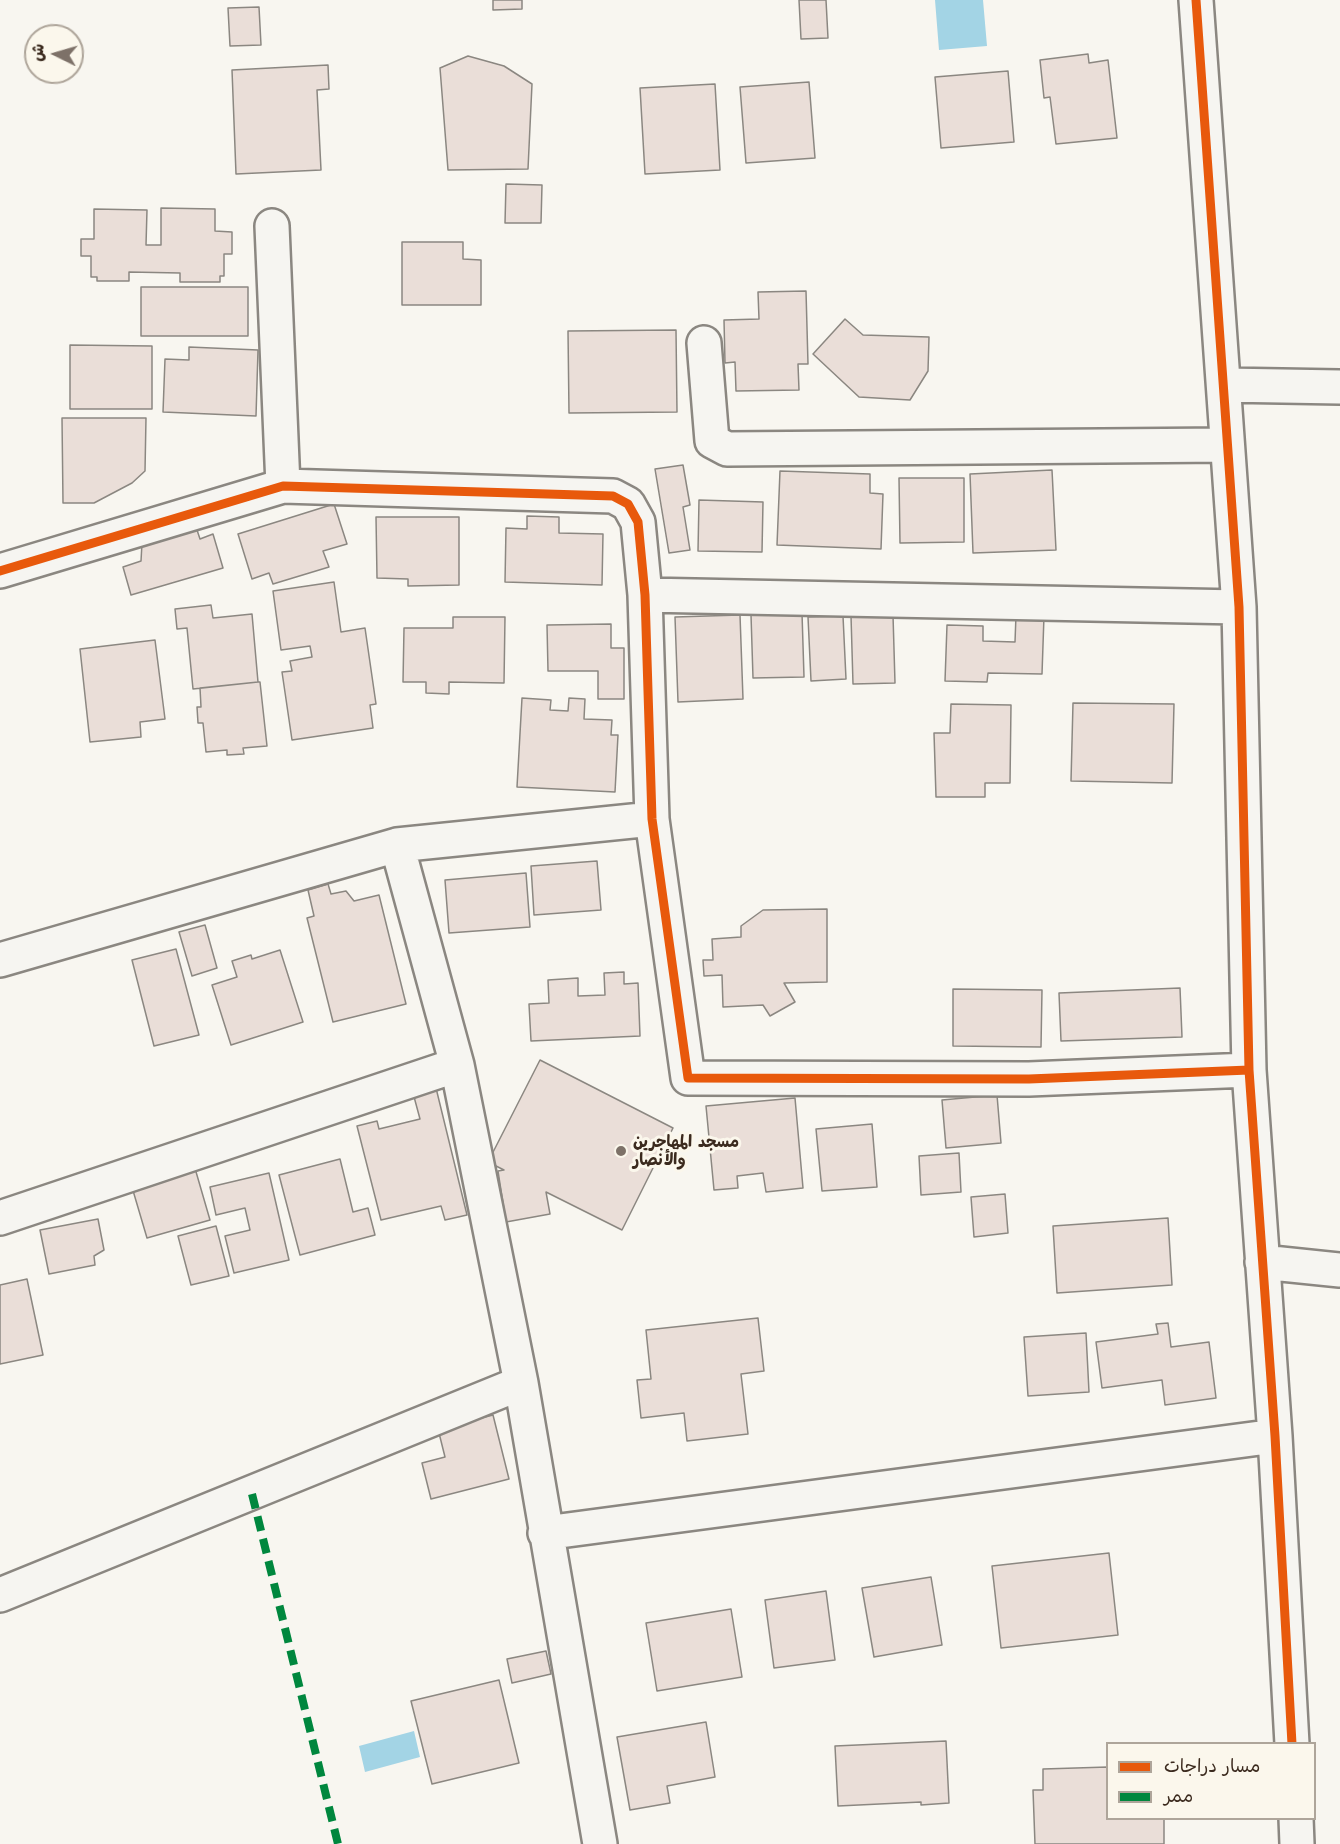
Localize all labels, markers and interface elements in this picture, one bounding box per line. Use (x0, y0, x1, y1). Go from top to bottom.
north arrow (24, 24, 84, 84)
text: ش (28, 43, 48, 62)
place label: مسجد المهاجرين والأنصار (633, 1132, 739, 1170)
marker: مسجد المهاجرين والأنصار (614, 1144, 628, 1158)
legend (1106, 1742, 1316, 1820)
text: مسار دراجات (1164, 1756, 1260, 1777)
text: ممر (1164, 1786, 1193, 1807)

